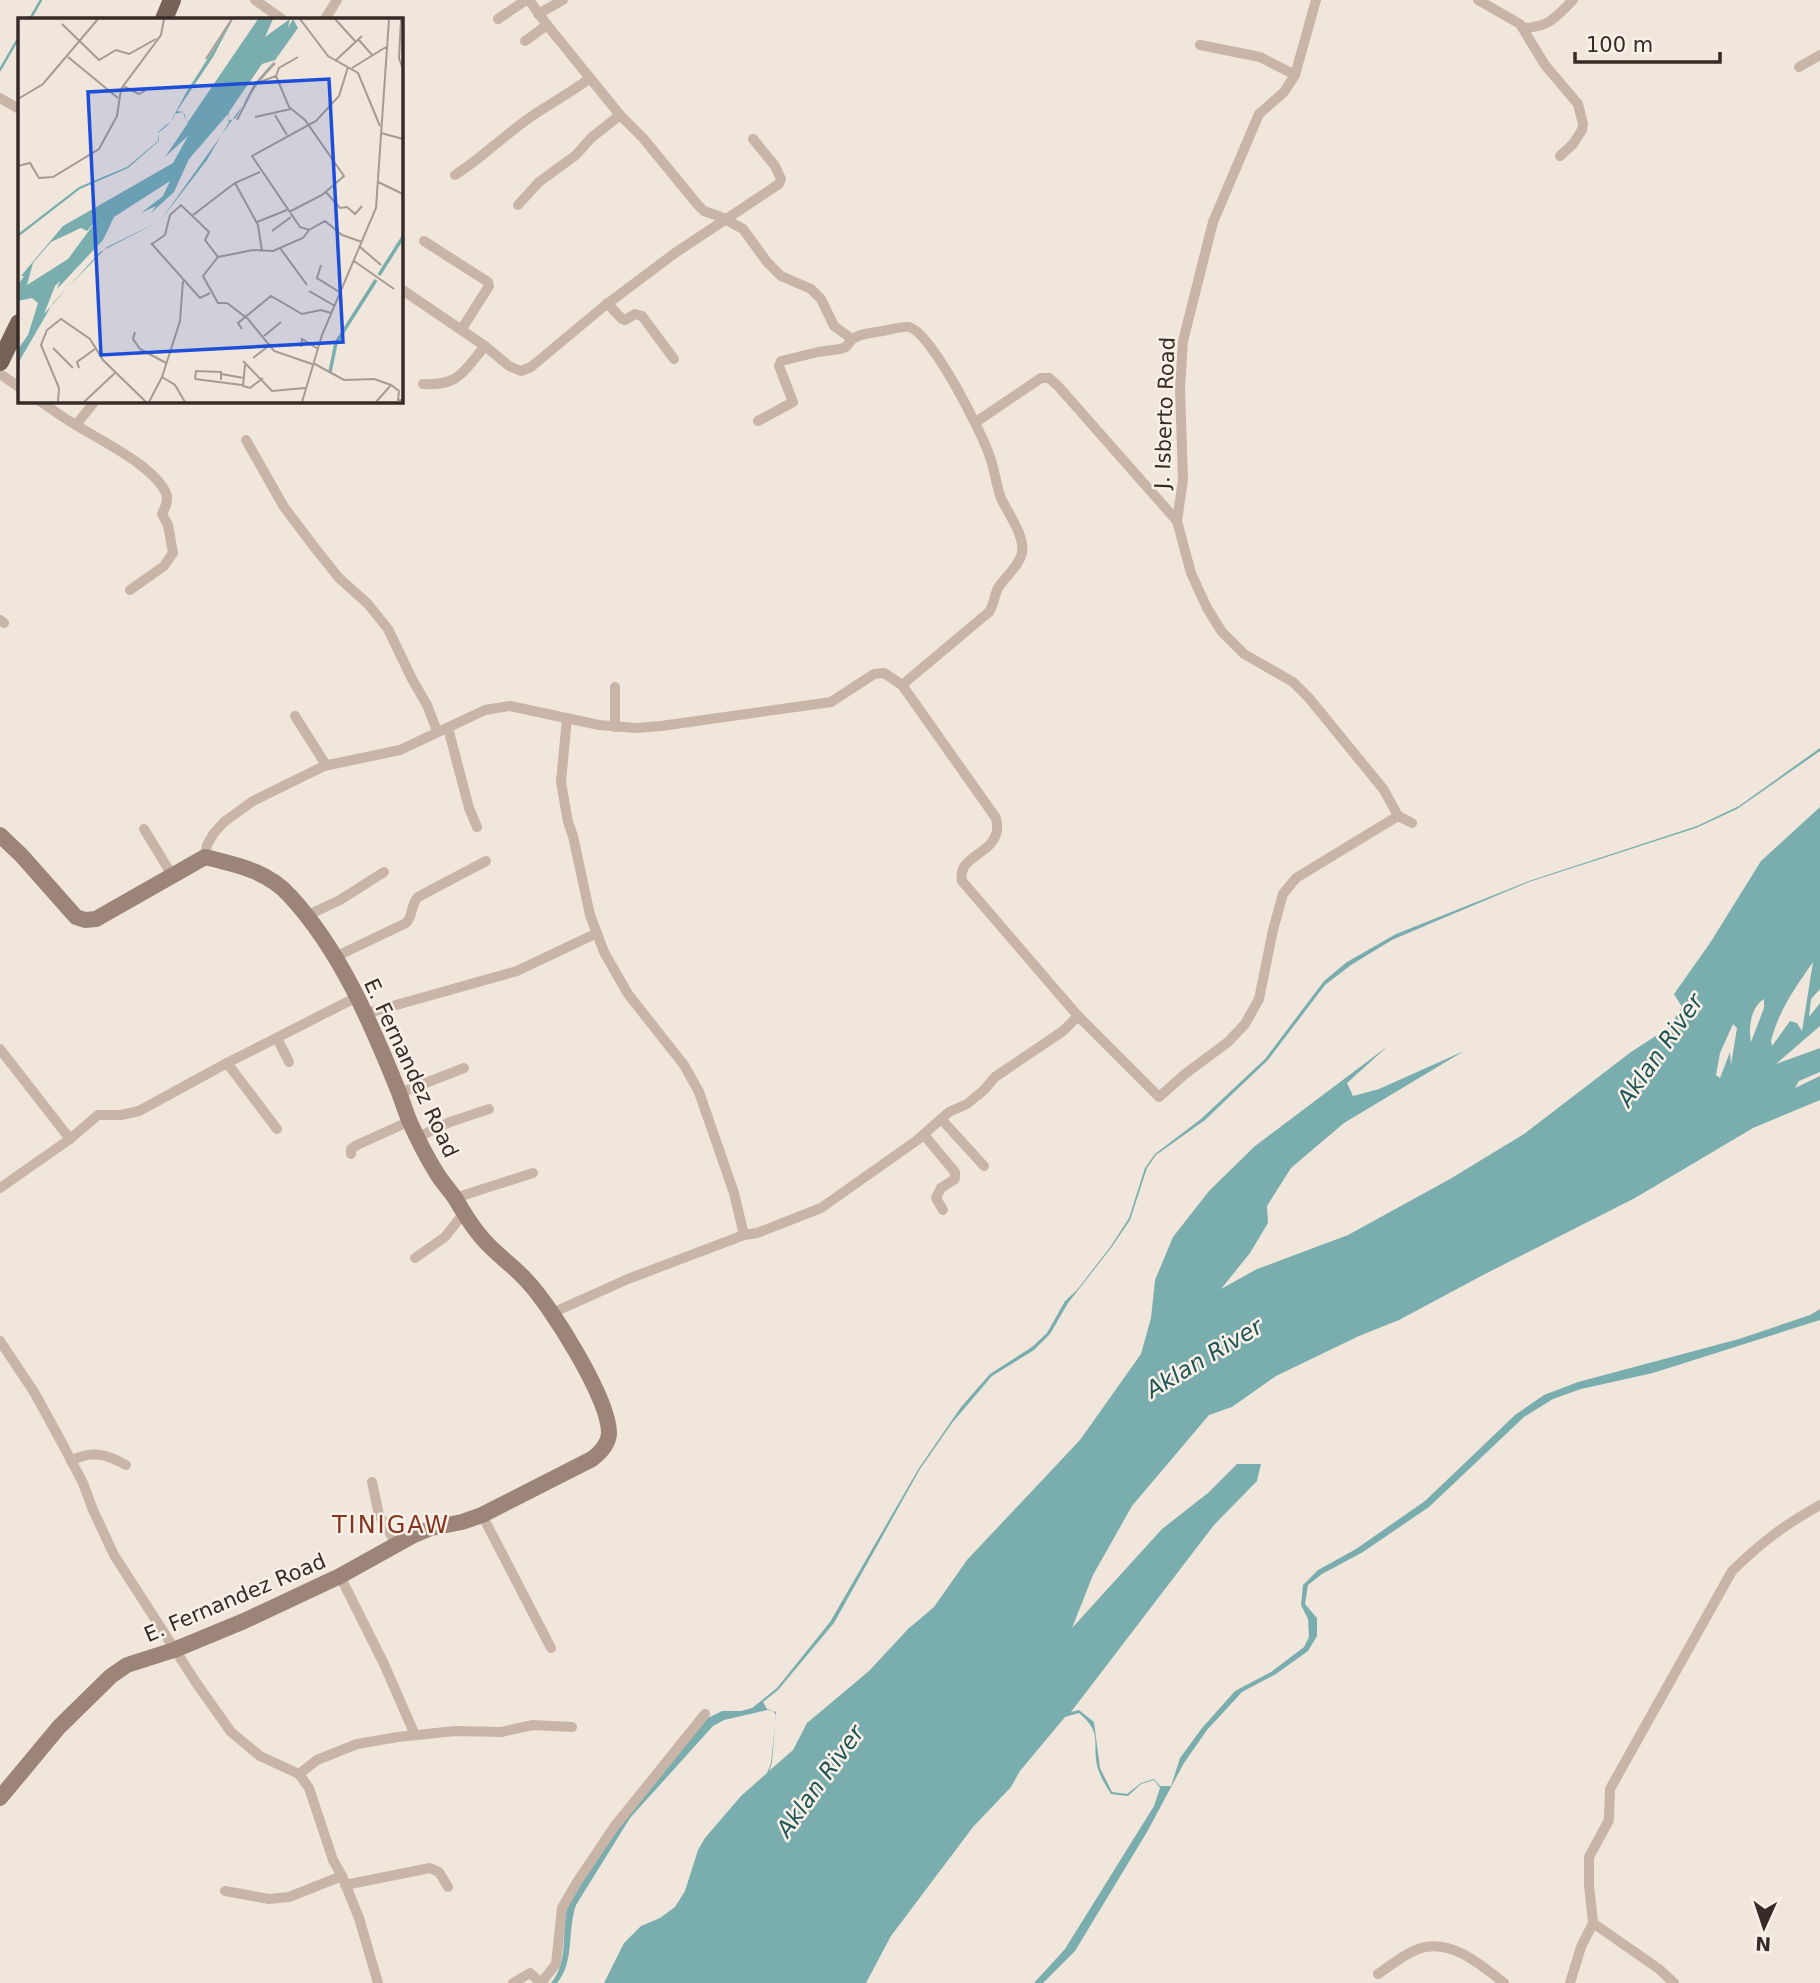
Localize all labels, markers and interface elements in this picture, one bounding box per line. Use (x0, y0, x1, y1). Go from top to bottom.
inset map (18, 18, 402, 402)
scale bar (1575, 21, 1720, 65)
text: 100 m (1586, 33, 1653, 57)
street label: J. Isberto Road (1150, 337, 1180, 491)
street label: E. Fernandez Road (359, 975, 463, 1161)
water label: Aklan River (1611, 988, 1709, 1113)
water label: Aklan River (1139, 1312, 1268, 1404)
district label: TINIGAW (331, 1511, 450, 1539)
street label: E. Fernandez Road (141, 1549, 329, 1647)
water label: Aklan River (770, 1719, 870, 1843)
north arrow (1729, 1892, 1799, 1962)
text: N (1755, 1933, 1772, 1955)

